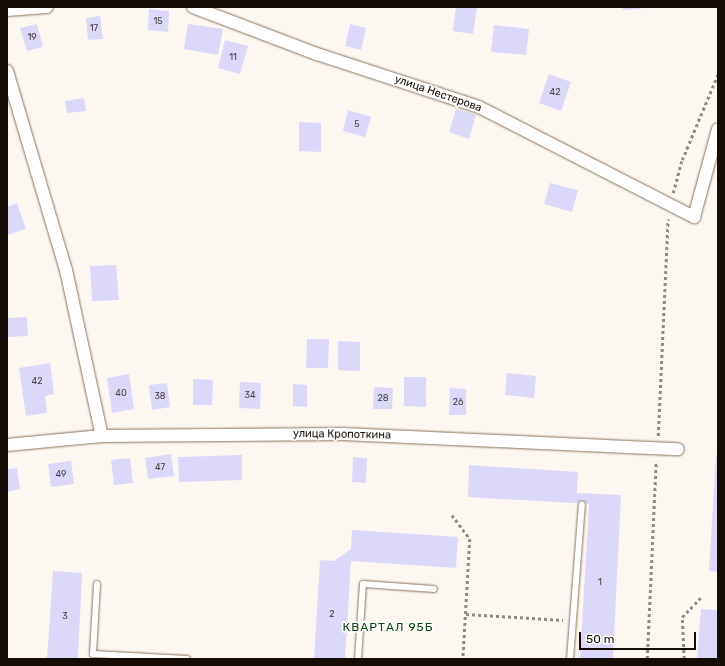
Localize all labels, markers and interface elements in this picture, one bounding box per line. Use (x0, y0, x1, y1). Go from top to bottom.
house number: 15 (153, 16, 163, 26)
house number: 17 (90, 23, 98, 33)
house number: 19 (27, 32, 37, 42)
house number: 11 (229, 52, 237, 62)
street label: улица Нестерова (393, 73, 483, 115)
house number: 42 (550, 87, 560, 97)
house number: 5 (354, 119, 360, 129)
house number: 42 (32, 376, 42, 386)
house number: 40 (115, 388, 127, 398)
house number: 34 (245, 390, 255, 400)
house number: 38 (154, 391, 166, 401)
house number: 28 (377, 393, 389, 403)
house number: 26 (453, 397, 463, 407)
street label: улица Кропоткина (293, 428, 391, 442)
house number: 47 (155, 462, 165, 472)
house number: 49 (56, 469, 66, 479)
house number: 1 (598, 577, 602, 587)
house number: 2 (329, 609, 335, 619)
house number: 3 (62, 611, 68, 621)
district label: КВАРТАЛ 95Б (343, 621, 433, 635)
scale bar (581, 624, 698, 650)
text: 50 m (586, 632, 614, 646)

